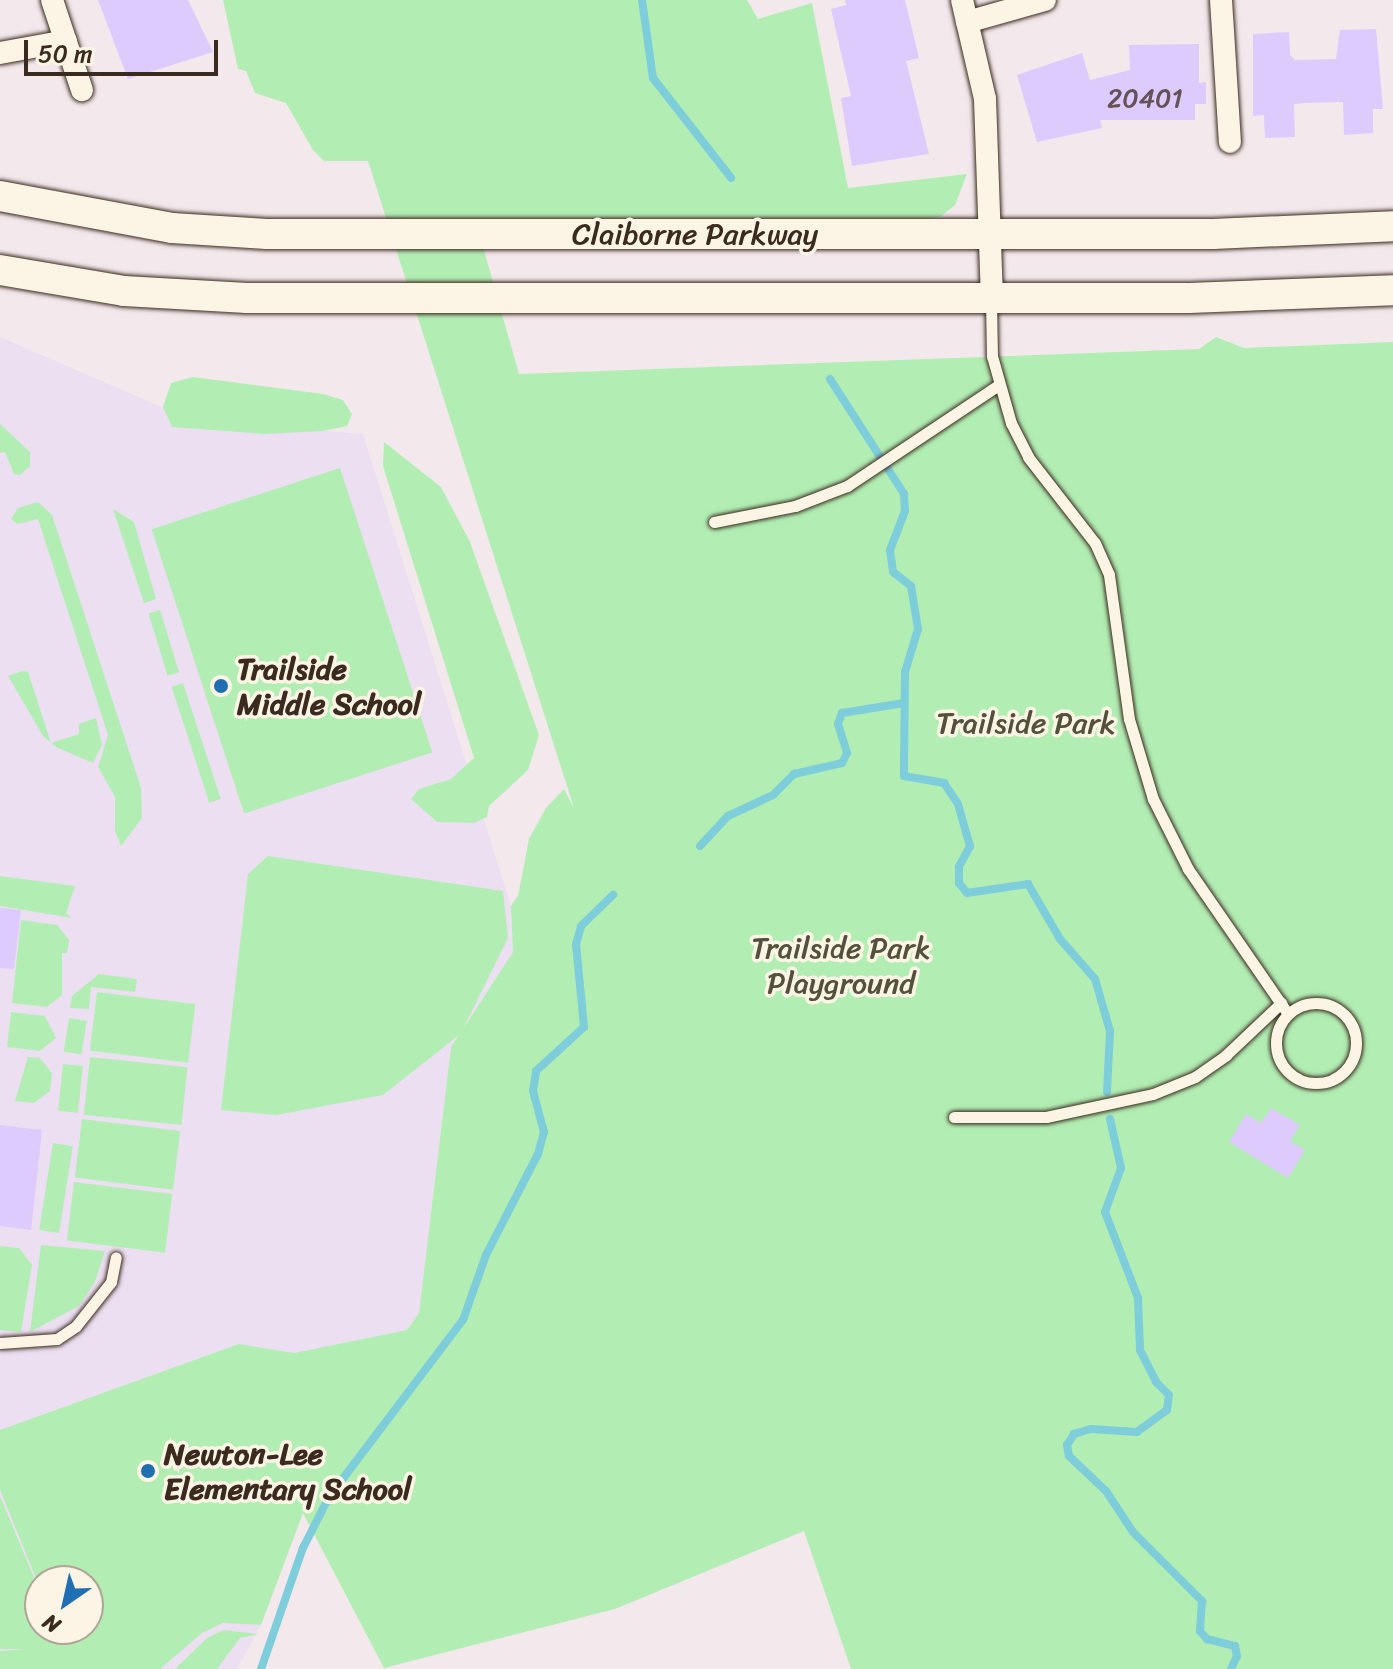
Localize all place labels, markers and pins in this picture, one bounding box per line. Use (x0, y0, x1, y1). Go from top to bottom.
place label: Trailside Middle School (237, 651, 422, 722)
marker: Trailside Middle School (212, 677, 230, 695)
place label: Newton-Lee Elementary School (164, 1436, 412, 1506)
marker: Newton-Lee Elementary School (139, 1462, 157, 1480)

